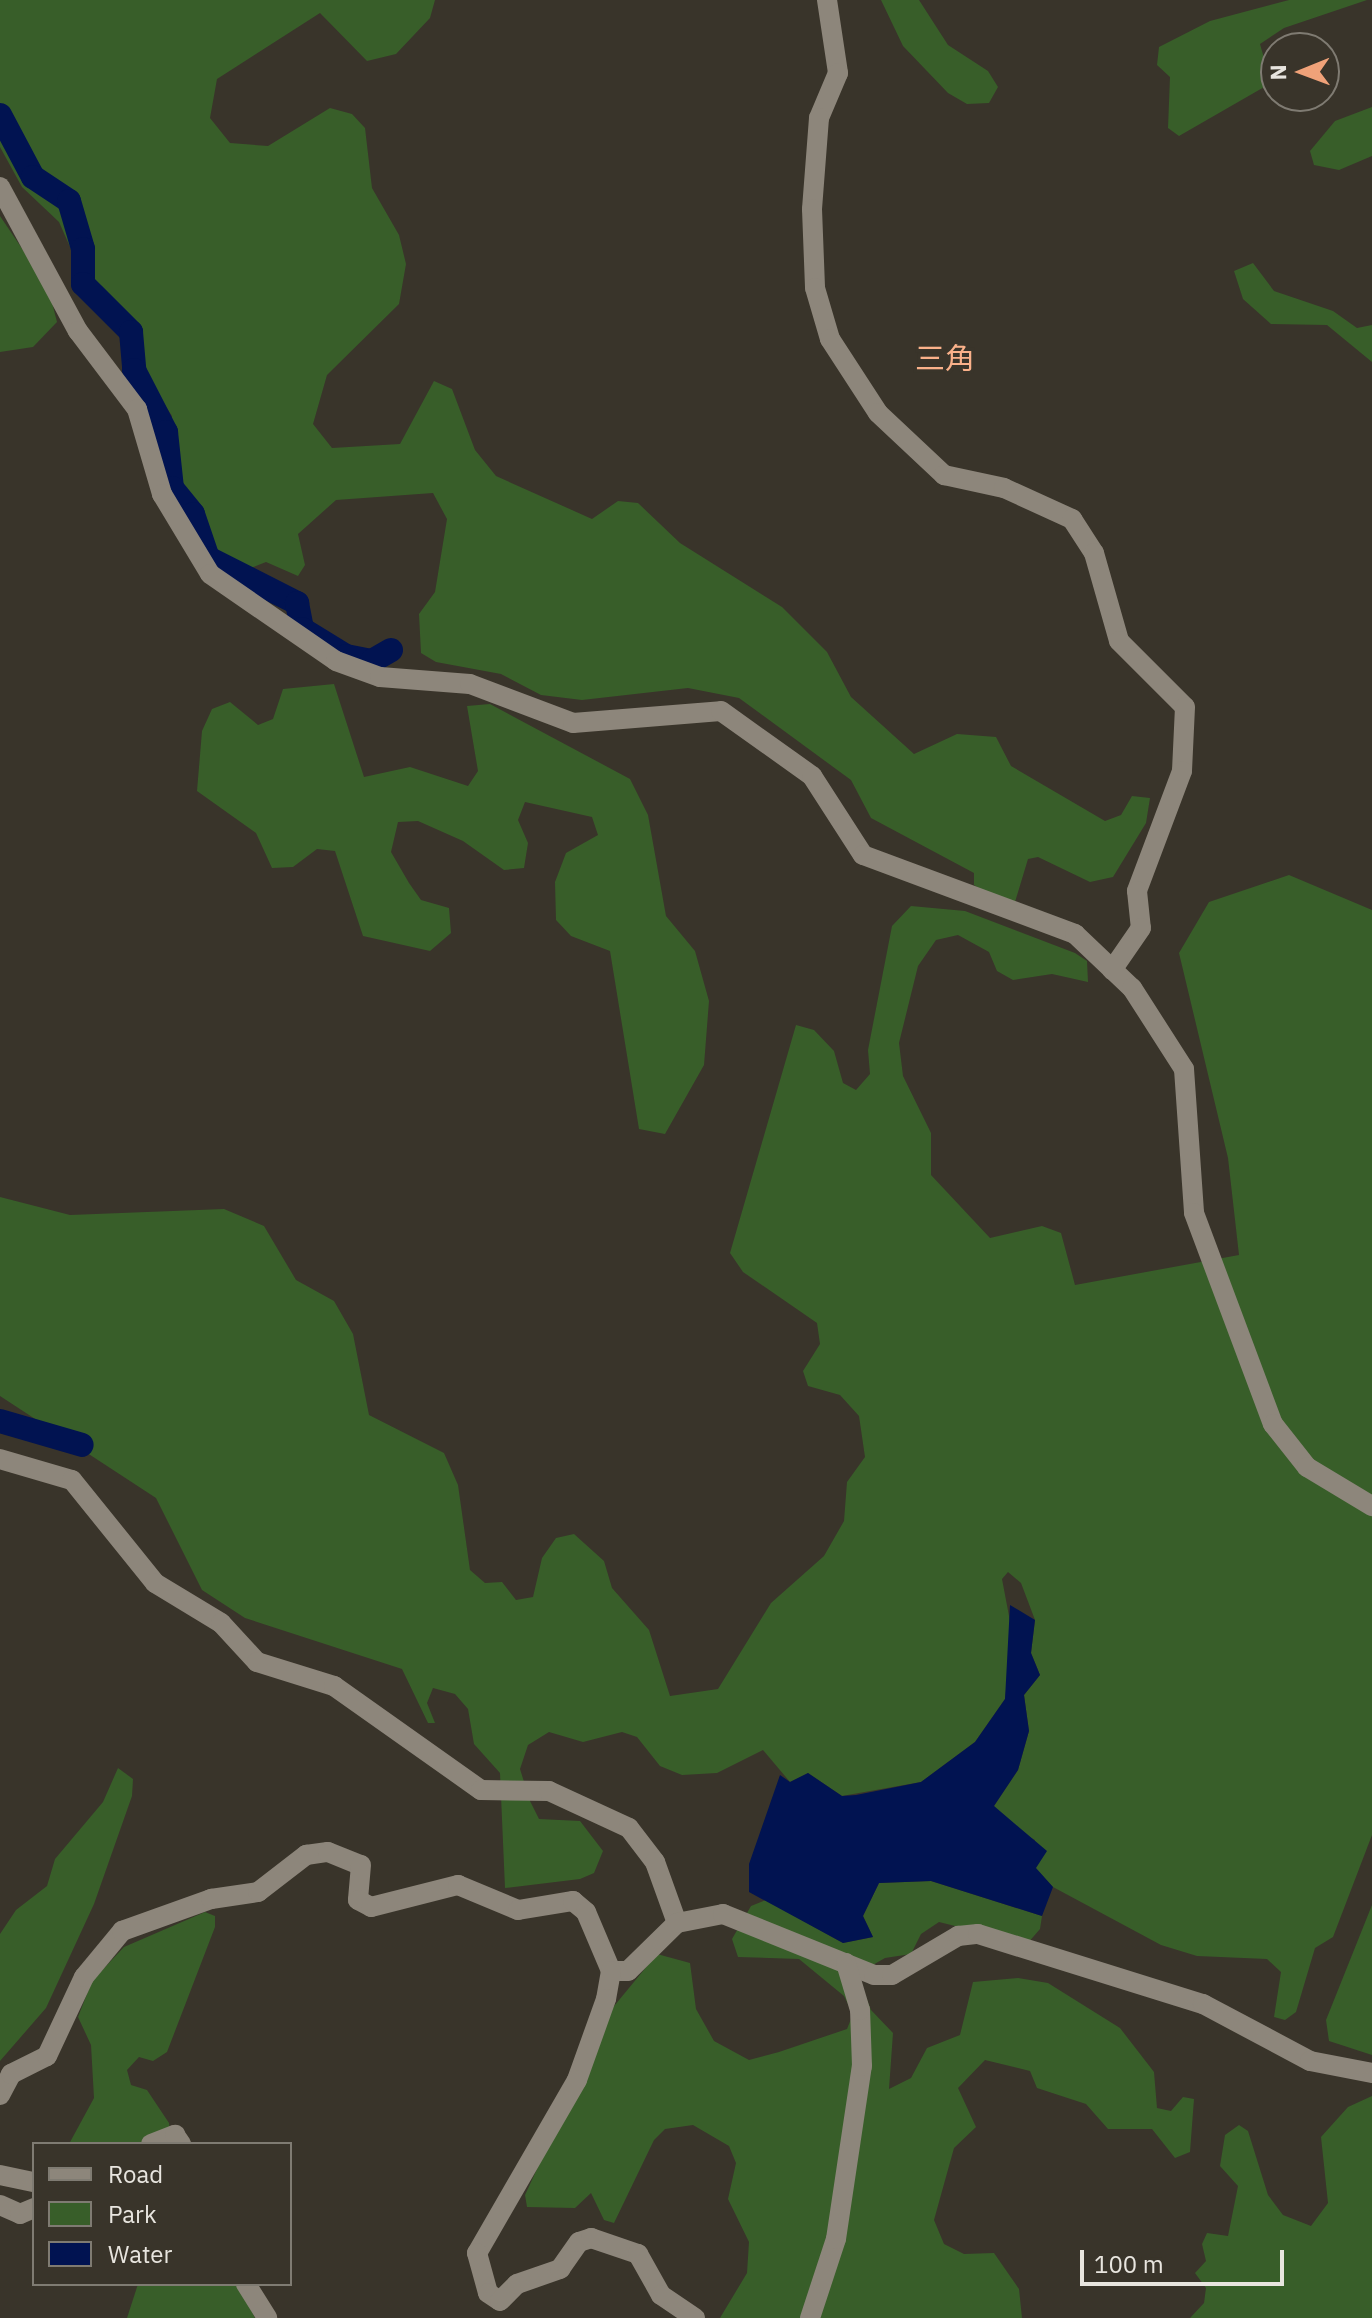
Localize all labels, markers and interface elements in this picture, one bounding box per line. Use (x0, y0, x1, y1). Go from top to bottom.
north arrow (1260, 32, 1340, 112)
text: N (1263, 64, 1292, 81)
district label: 三角 (915, 340, 975, 376)
legend (32, 2142, 292, 2286)
text: Road (108, 2158, 163, 2190)
text: Park (108, 2198, 157, 2230)
scale bar (1084, 2234, 1288, 2284)
text: Water (108, 2238, 172, 2270)
text: 100 m (1094, 2248, 1164, 2280)

